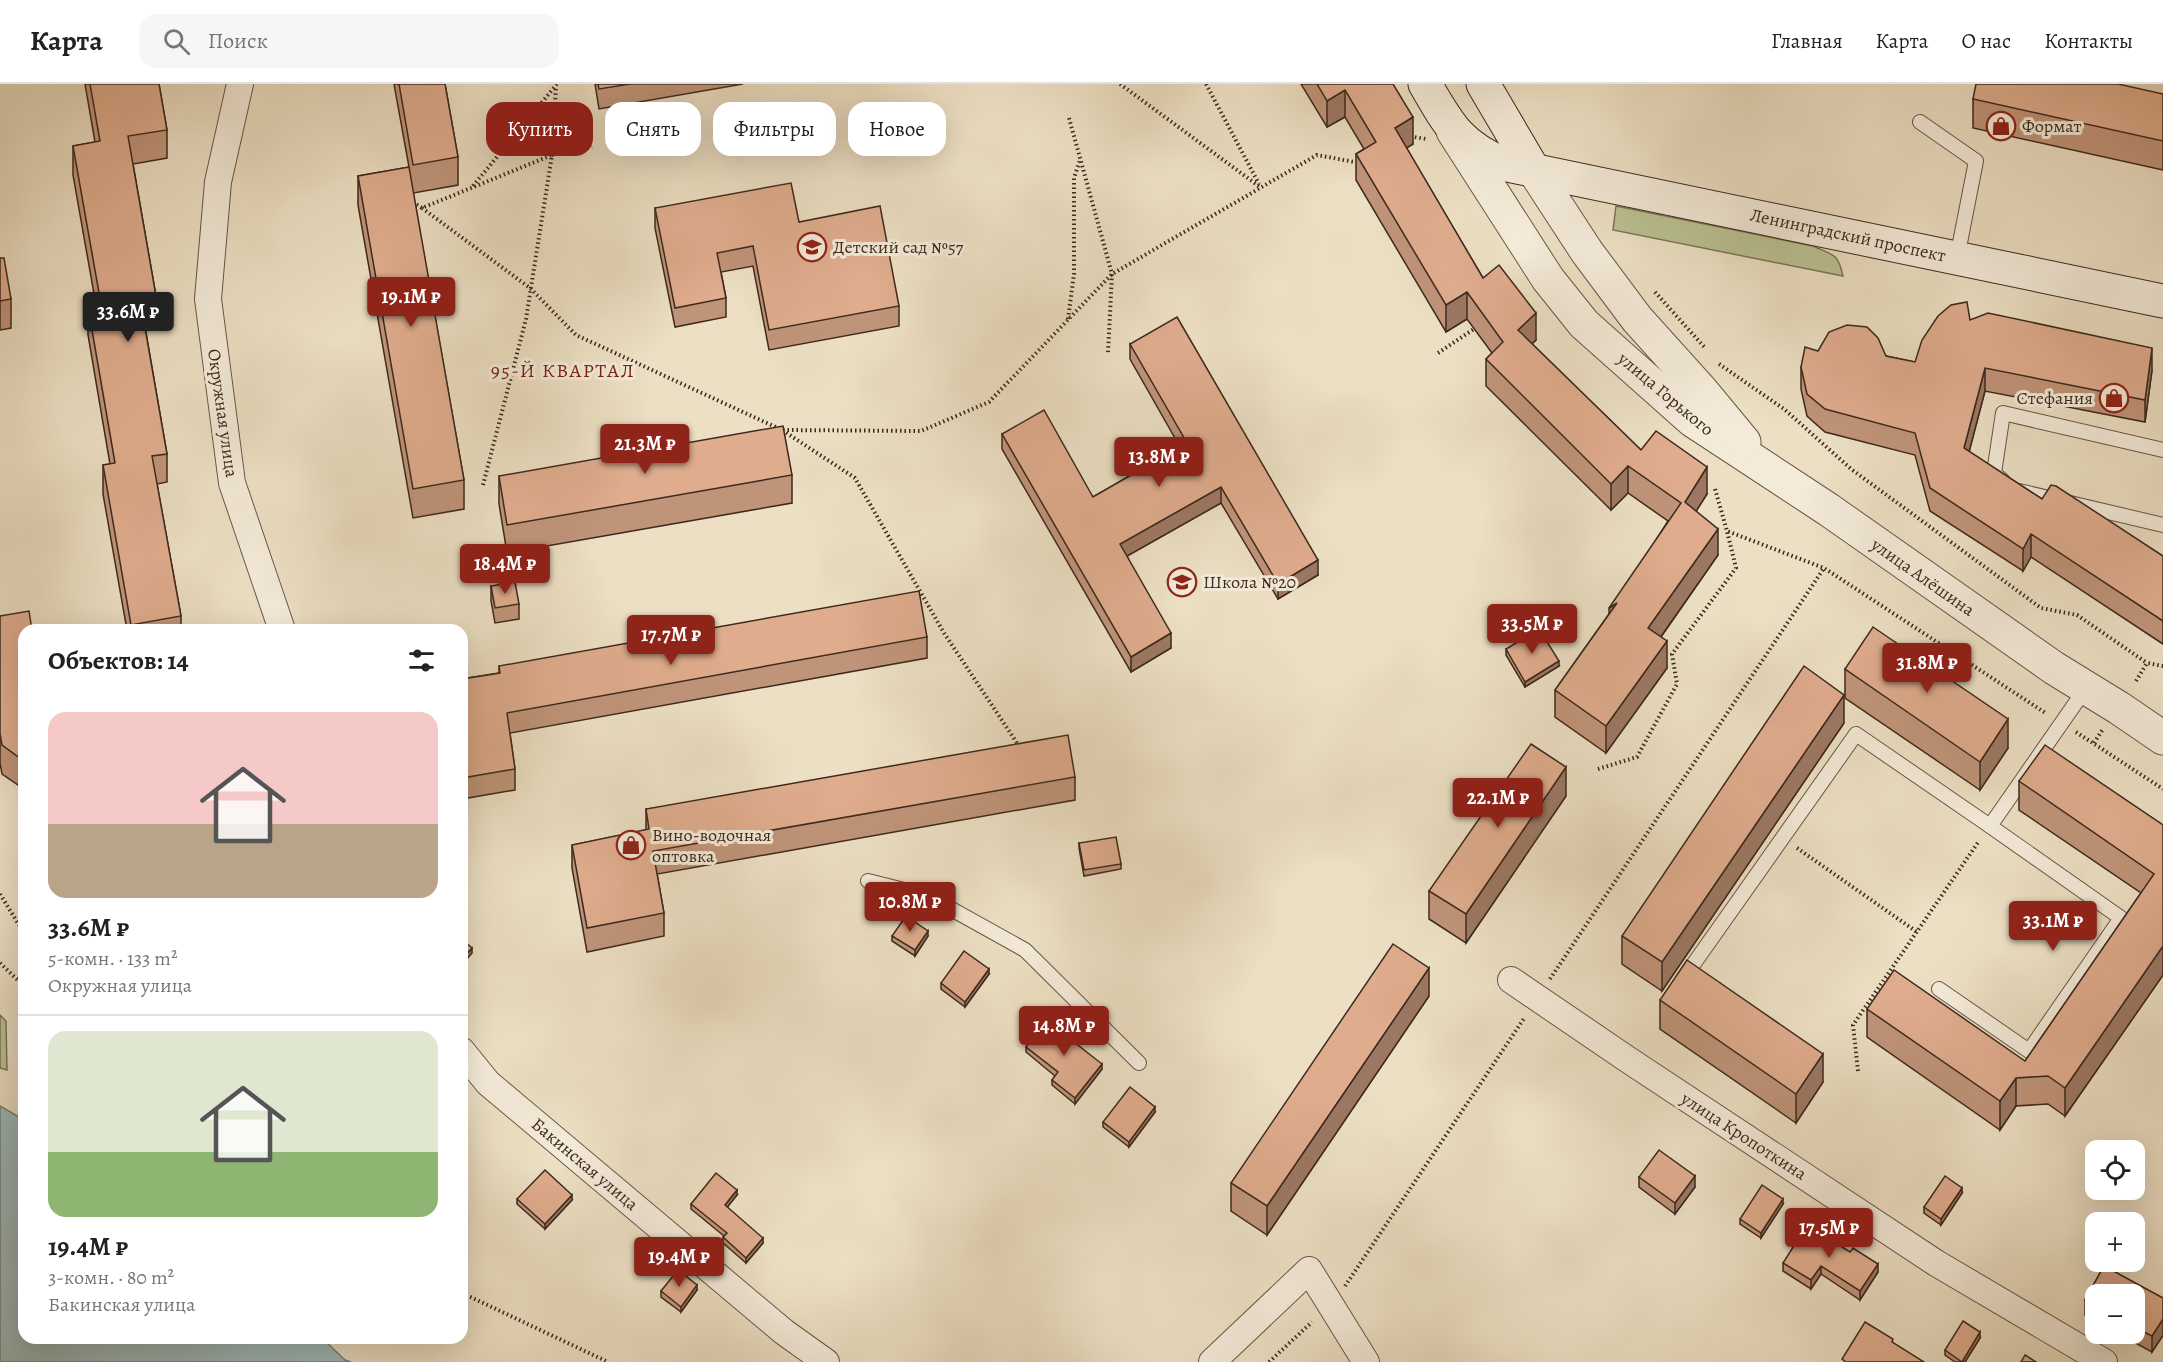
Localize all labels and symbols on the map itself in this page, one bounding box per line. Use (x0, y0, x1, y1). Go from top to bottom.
shop icon: Формат (1985, 110, 2017, 142)
place label: Формат (2022, 114, 2082, 138)
street label: Ленинградский проспект (1748, 203, 1948, 267)
school or university icon: Детский сад №57 (796, 231, 828, 263)
place label: Детский сад №57 (833, 235, 964, 259)
pin: 19.1M ₽ (356, 277, 466, 328)
pin: 33.6M ₽ (73, 292, 183, 343)
street label: улица Горького (1612, 346, 1719, 441)
street label: Окружная улица (202, 347, 244, 480)
district label: 95-Й КВАРТАЛ (491, 357, 635, 384)
shop icon: Стефания (2098, 382, 2130, 414)
place label: Стефания (2017, 386, 2093, 410)
pin: 21.3M ₽ (590, 424, 700, 475)
pin: 13.8M ₽ (1104, 437, 1214, 488)
street label: улица Алёшина (1866, 532, 1980, 622)
pin: 18.4M ₽ (450, 544, 560, 595)
school or university icon: Школа №20 (1166, 566, 1198, 598)
place label: Школа №20 (1203, 570, 1296, 594)
pin: 33.5M ₽ (1477, 604, 1587, 655)
pin: 17.7M ₽ (616, 615, 726, 666)
pin: 31.8M ₽ (1872, 643, 1982, 694)
pin: 22.1M ₽ (1443, 778, 1553, 829)
place label: Вино-водочная оптовка (652, 823, 771, 868)
shop icon: Вино-водочная оптовка (615, 829, 647, 861)
pin: 10.8M ₽ (855, 882, 965, 933)
pin: 33.1M ₽ (1998, 901, 2108, 952)
pin: 14.8M ₽ (1009, 1006, 1119, 1057)
street label: улица Кропоткина (1676, 1086, 1812, 1186)
street label: Бакинская улица (526, 1112, 644, 1216)
pin: 17.5M ₽ (1774, 1208, 1884, 1259)
pin: 19.4M ₽ (624, 1237, 734, 1288)

